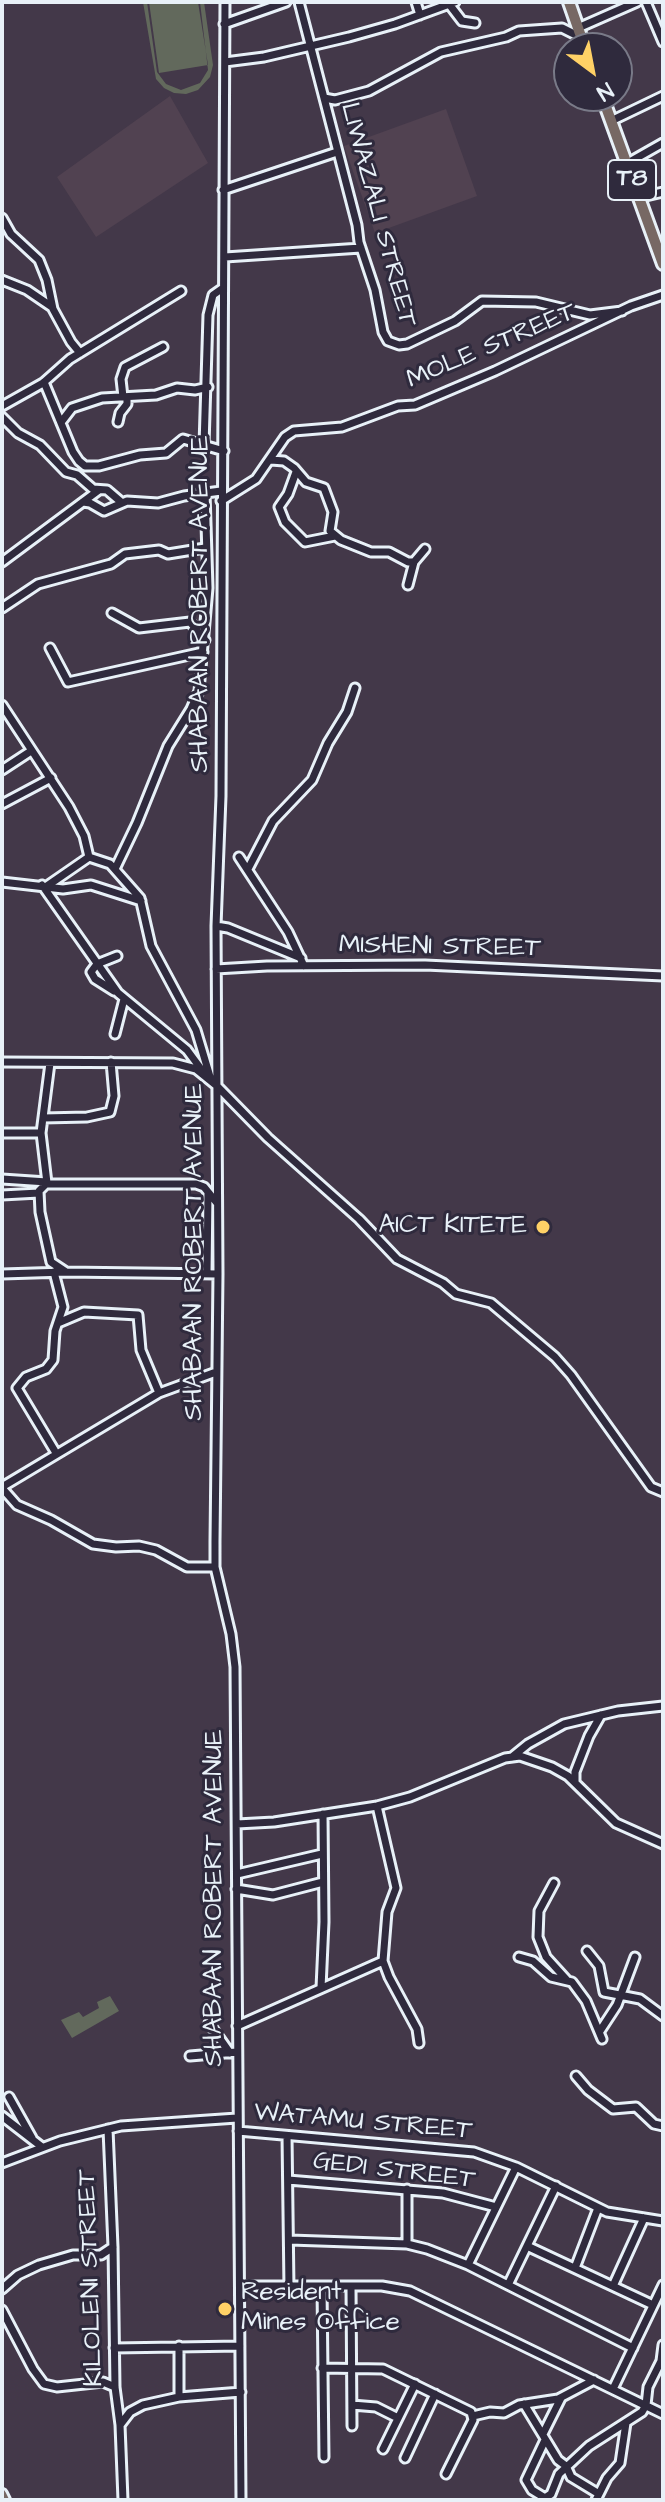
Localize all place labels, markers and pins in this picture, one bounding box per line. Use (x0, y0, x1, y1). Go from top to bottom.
place label: AICT KITETE (379, 1211, 527, 1243)
marker: AICT KITETE (534, 1218, 552, 1236)
place label: Resident Mines Office (241, 2278, 400, 2340)
marker: Resident Mines Office (216, 2300, 234, 2318)

